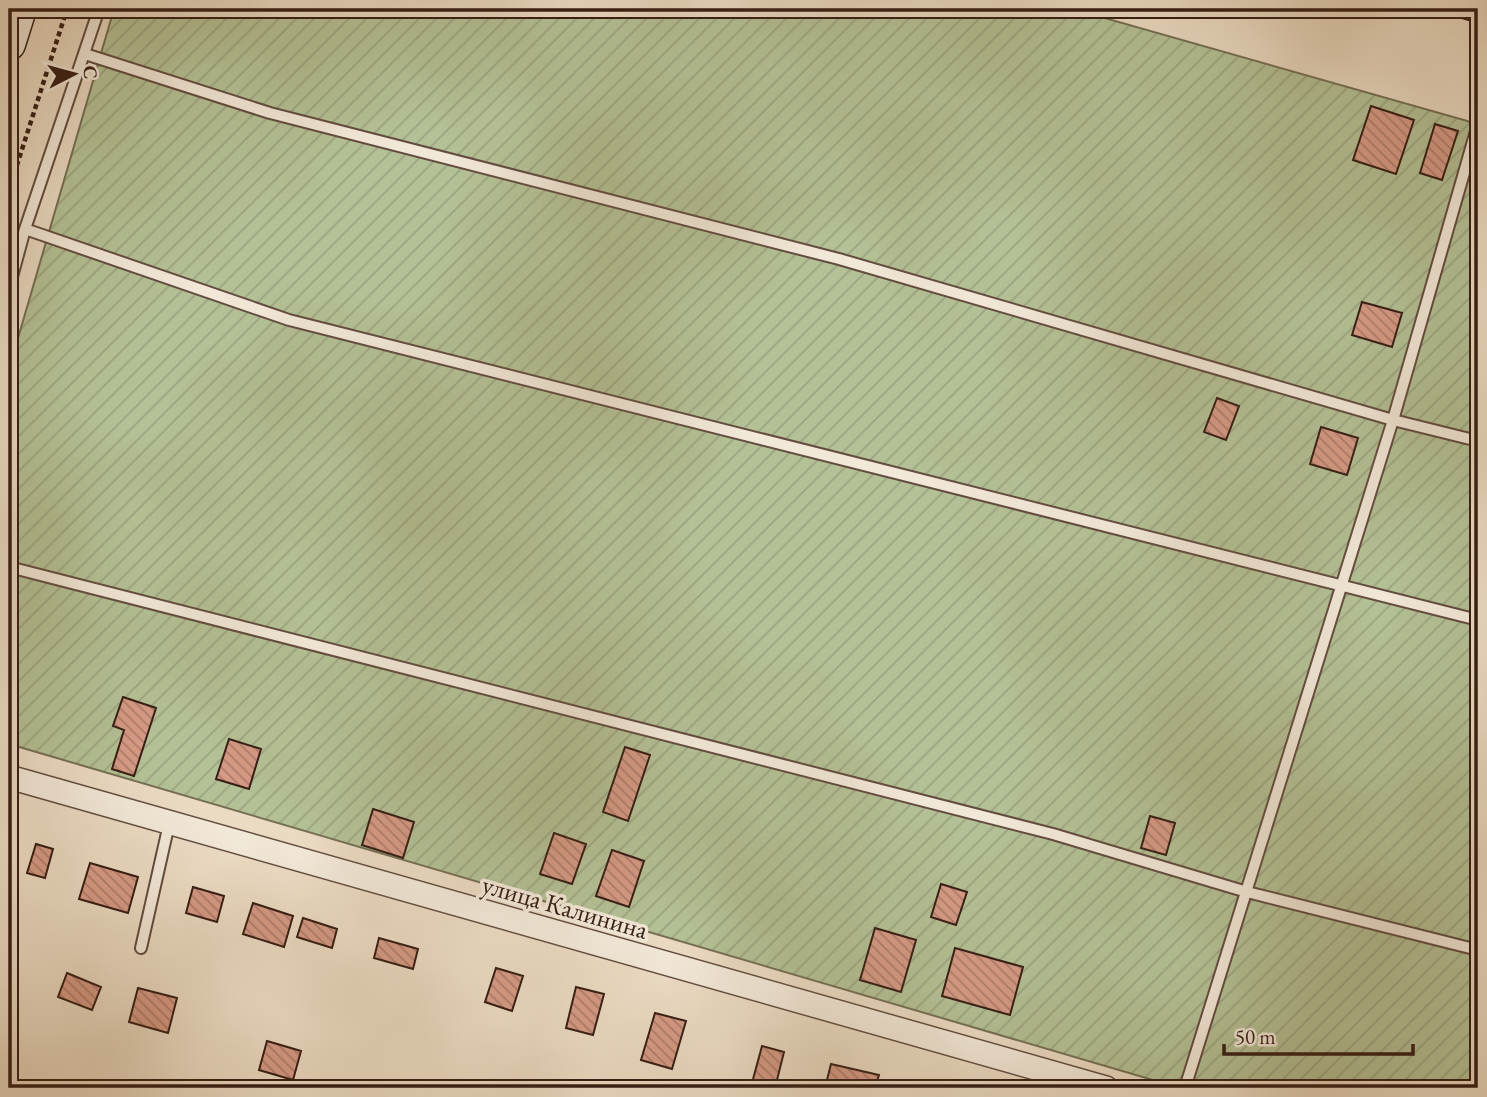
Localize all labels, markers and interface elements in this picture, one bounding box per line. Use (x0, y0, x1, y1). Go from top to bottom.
north arrow (38, 38, 108, 108)
text: С (77, 64, 104, 80)
street label: улица Калинина (478, 867, 652, 947)
scale bar (1224, 1013, 1414, 1057)
text: 50 m (1235, 1023, 1276, 1050)

